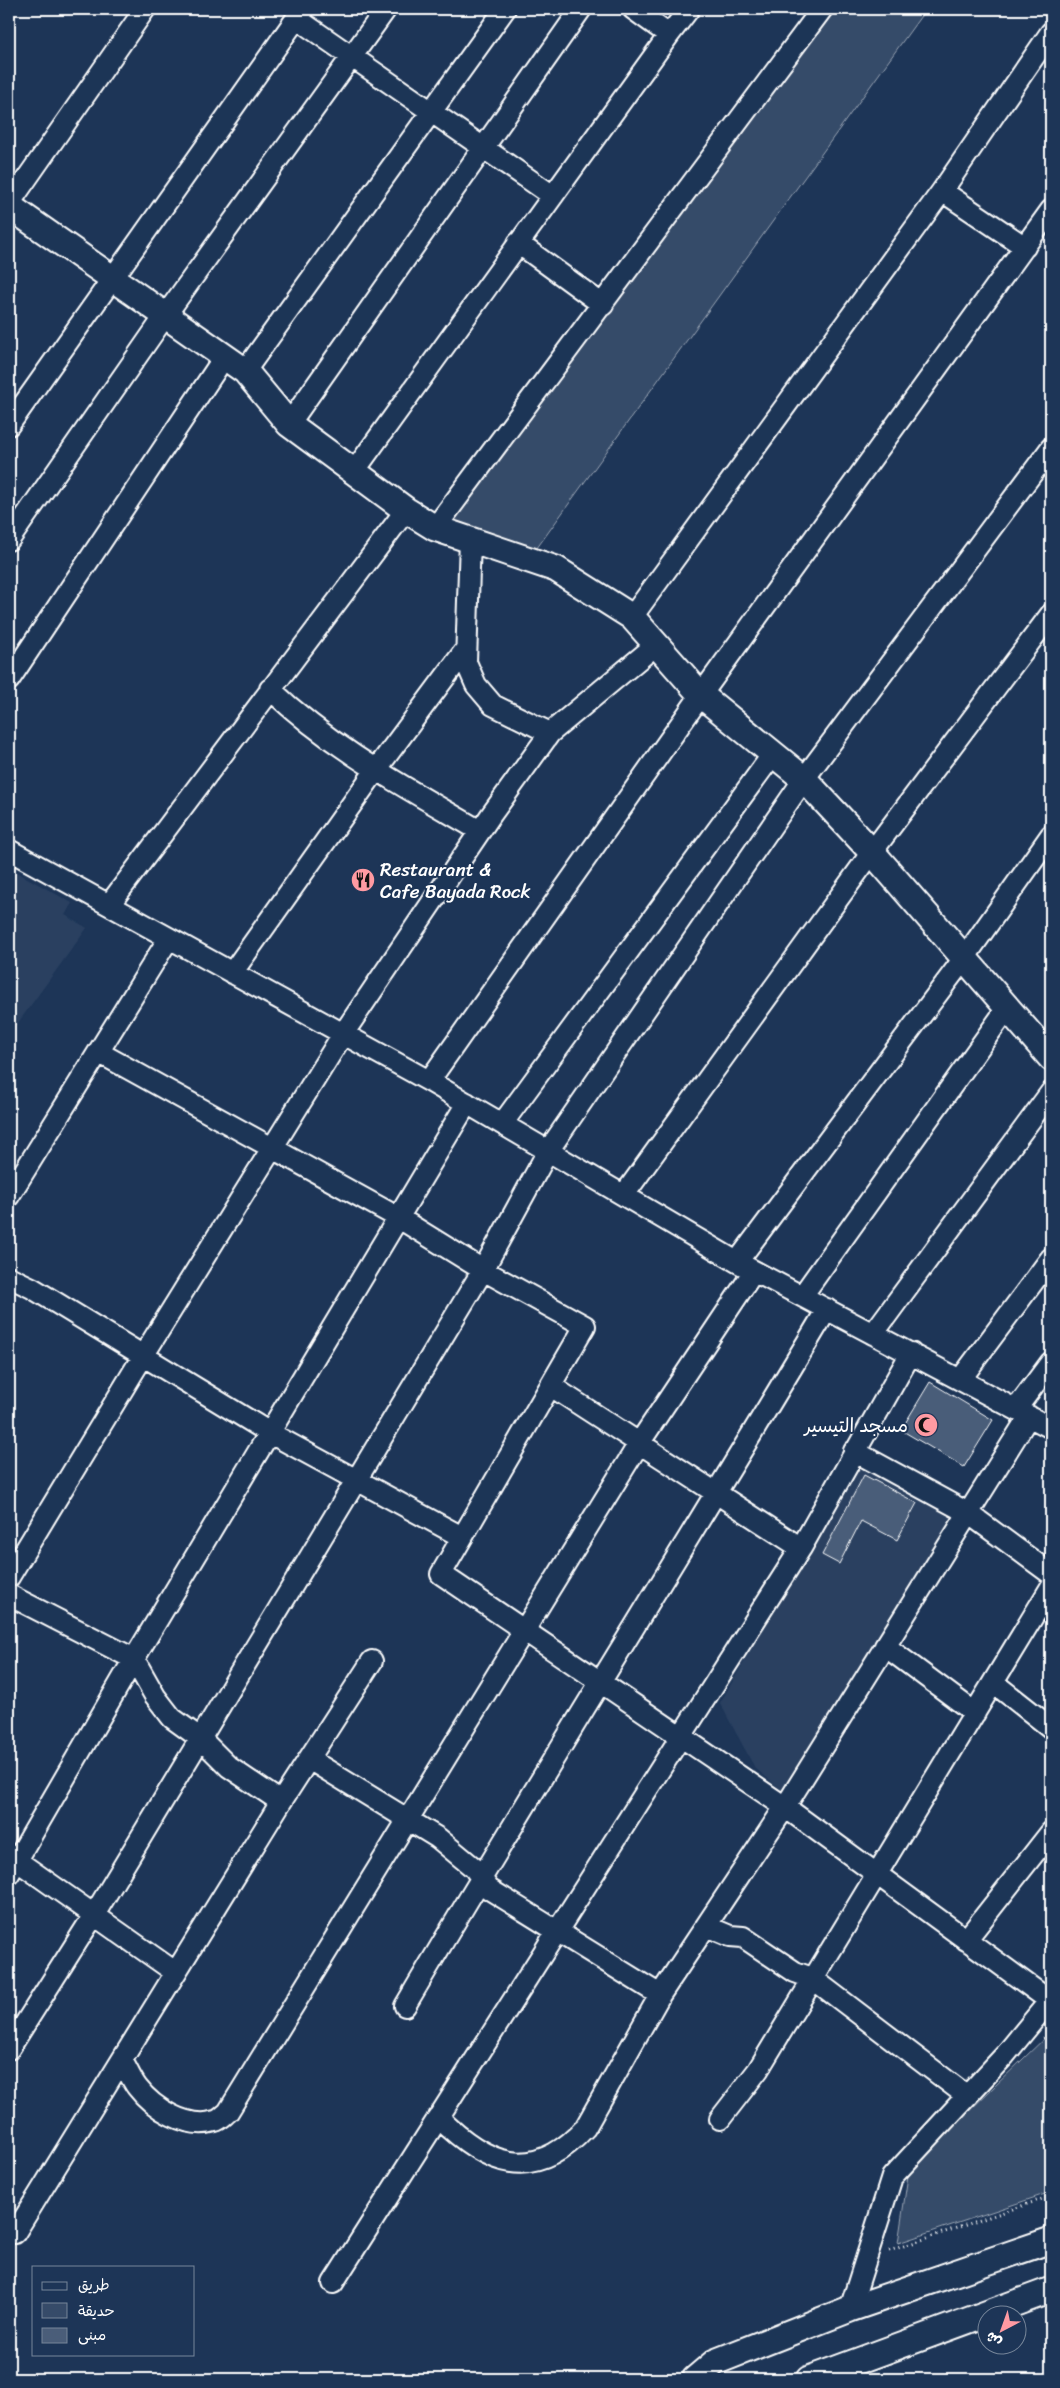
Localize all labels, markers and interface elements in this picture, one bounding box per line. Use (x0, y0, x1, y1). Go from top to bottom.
place label: Restaurant & Cafe Bayada Rock (380, 853, 531, 908)
restaurant icon: Restaurant & Cafe Bayada Rock (350, 867, 376, 893)
place label: مسجد التيسير (802, 1409, 908, 1442)
mosque icon: مسجد التيسير (913, 1412, 939, 1438)
legend (32, 2266, 195, 2356)
text: طريق (78, 2272, 110, 2298)
text: حديقة (78, 2298, 115, 2324)
north arrow (978, 2306, 1028, 2356)
text: مبنى (78, 2322, 106, 2348)
text: ش (980, 2325, 1008, 2354)

